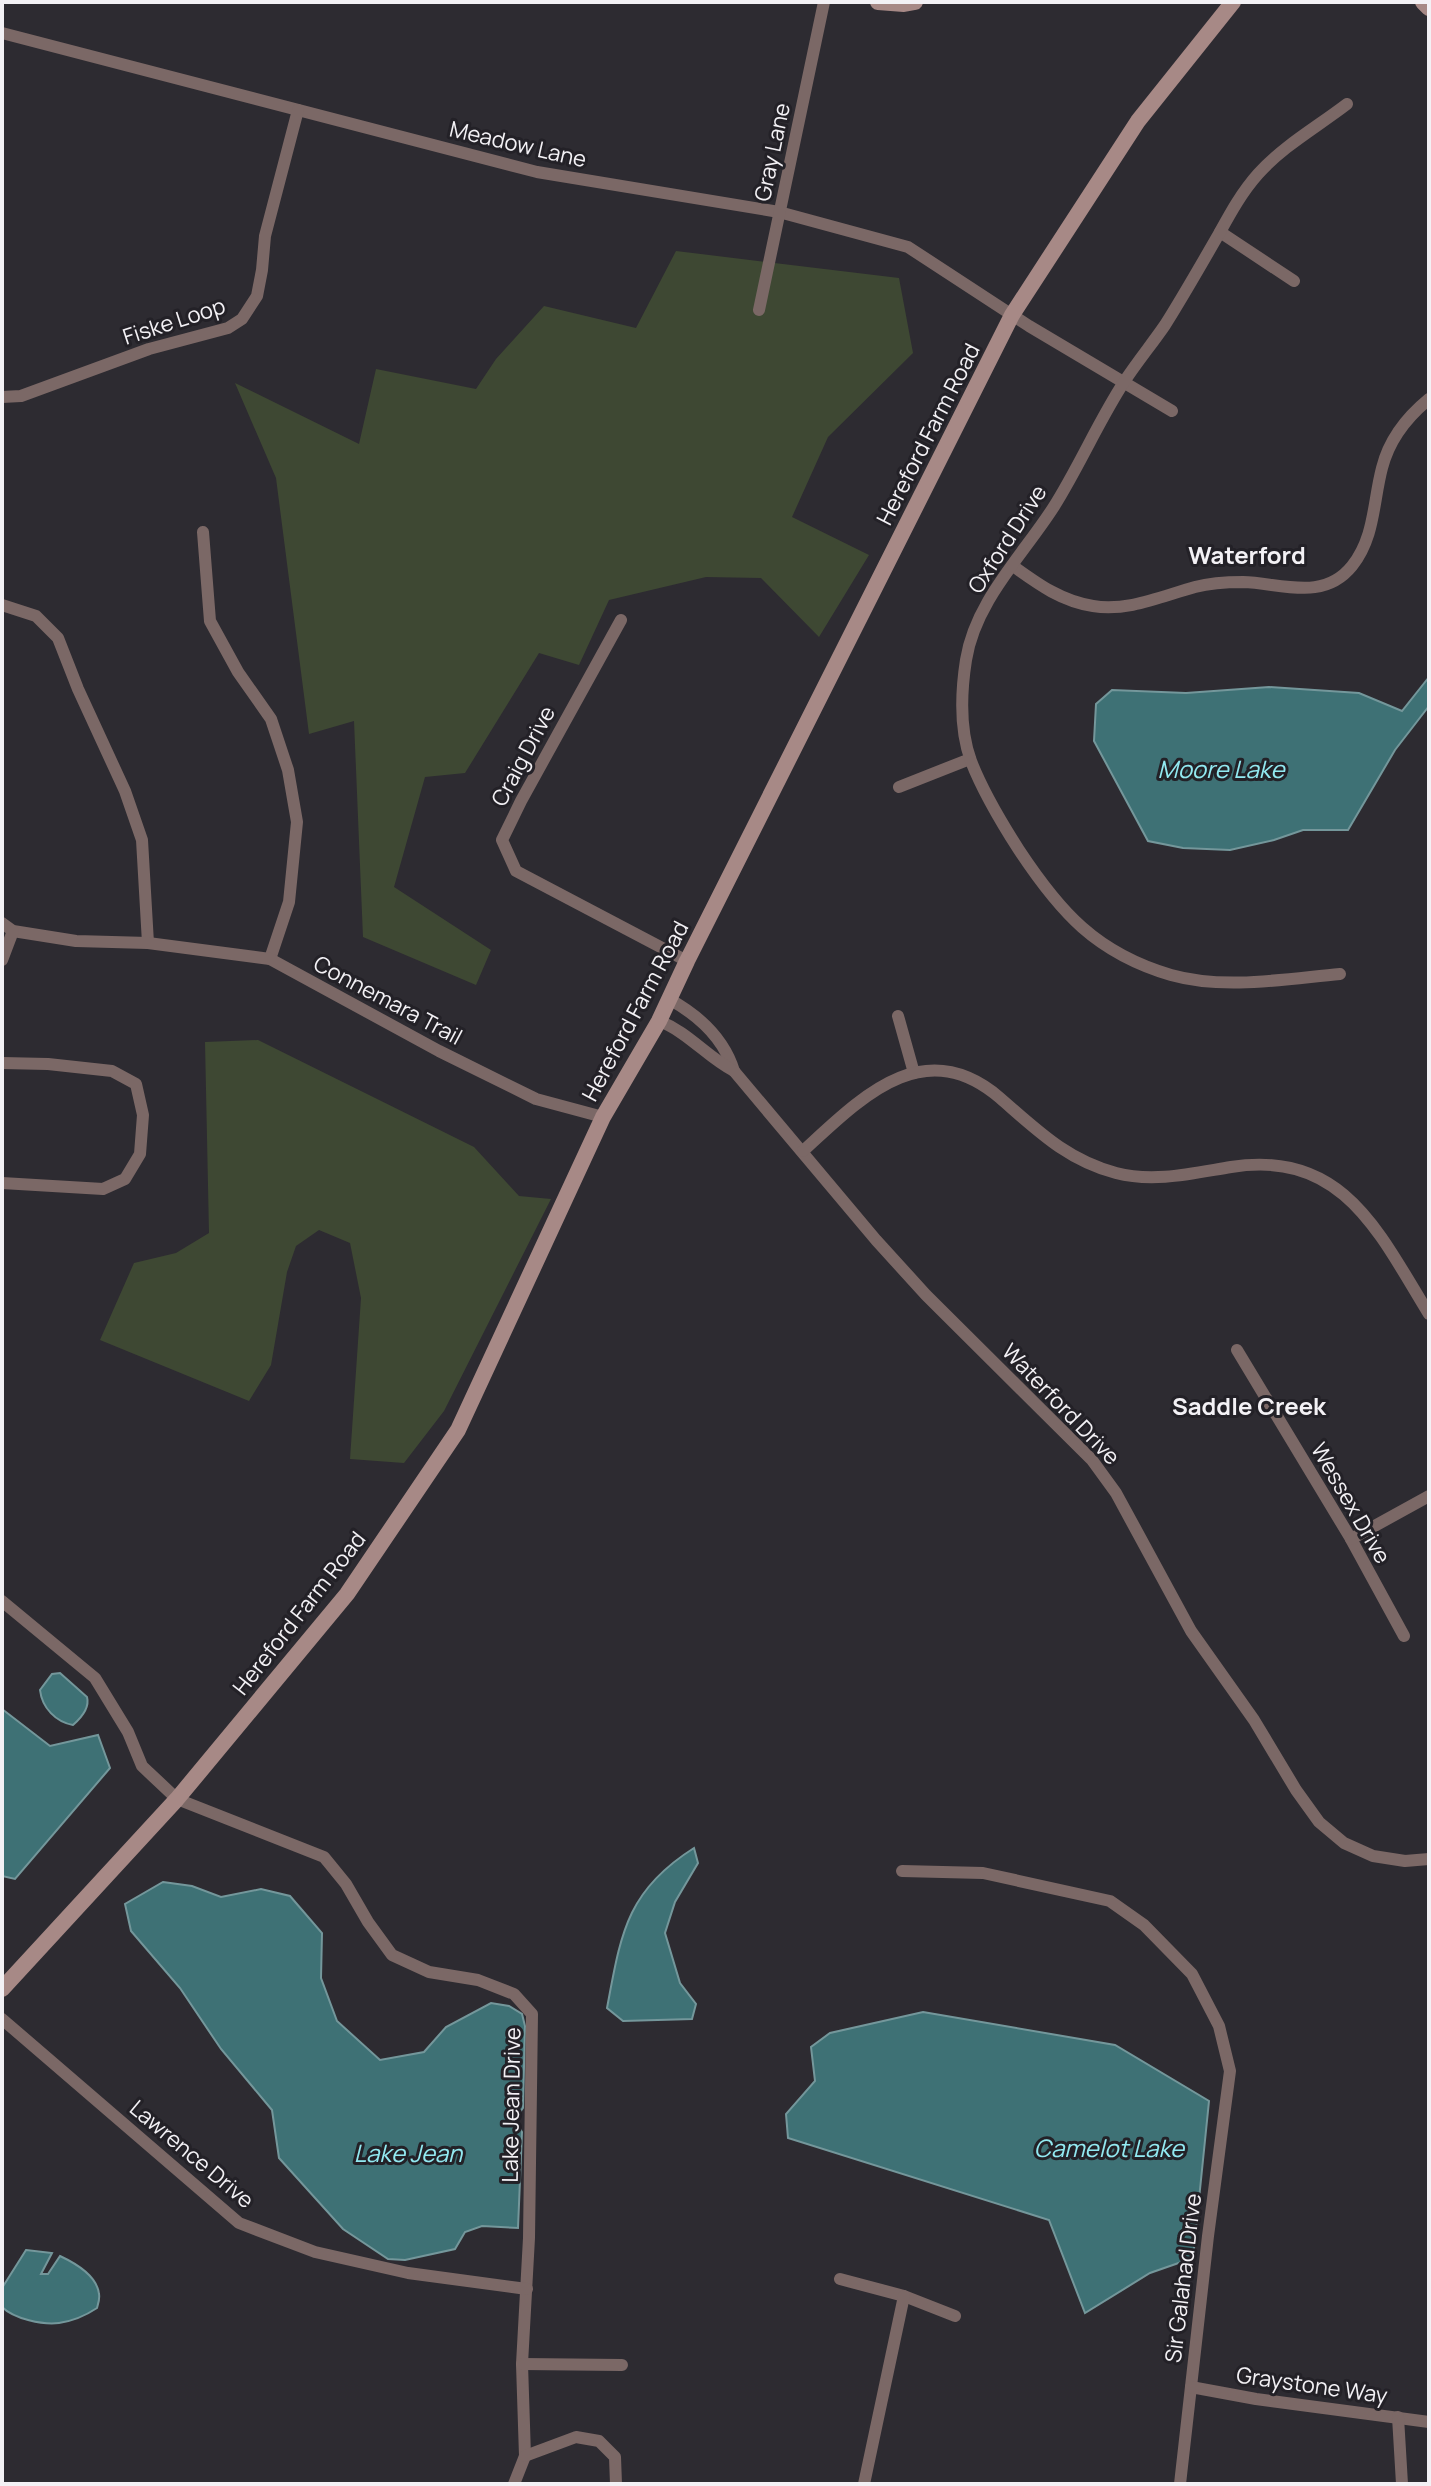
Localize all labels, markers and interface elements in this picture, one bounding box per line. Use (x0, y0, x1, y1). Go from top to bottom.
street label: Gray Lane (747, 100, 797, 204)
street label: Meadow Lane (447, 114, 589, 174)
street label: Fiske Loop (119, 290, 229, 352)
street label: Hereford Farm Road (869, 338, 987, 530)
street label: Oxford Drive (961, 479, 1053, 599)
district label: Waterford (1188, 538, 1306, 571)
street label: Craig Drive (484, 701, 562, 811)
water label: Moore Lake (1157, 752, 1287, 785)
street label: Hereford Farm Road (575, 916, 695, 1106)
street label: Connemara Trail (308, 948, 468, 1052)
street label: Waterford Drive (995, 1337, 1127, 1471)
district label: Saddle Creek (1172, 1389, 1327, 1422)
street label: Wessex Drive (1304, 1437, 1398, 1569)
street label: Hereford Farm Road (226, 1525, 372, 1701)
street label: Lake Jean Drive (495, 2027, 527, 2183)
street label: Lawrence Drive (123, 2093, 261, 2215)
water label: Camelot Lake (1034, 2131, 1186, 2164)
water label: Lake Jean (354, 2136, 463, 2169)
street label: Sir Galahad Drive (1158, 2192, 1208, 2364)
street label: Graystone Way (1235, 2360, 1390, 2410)

